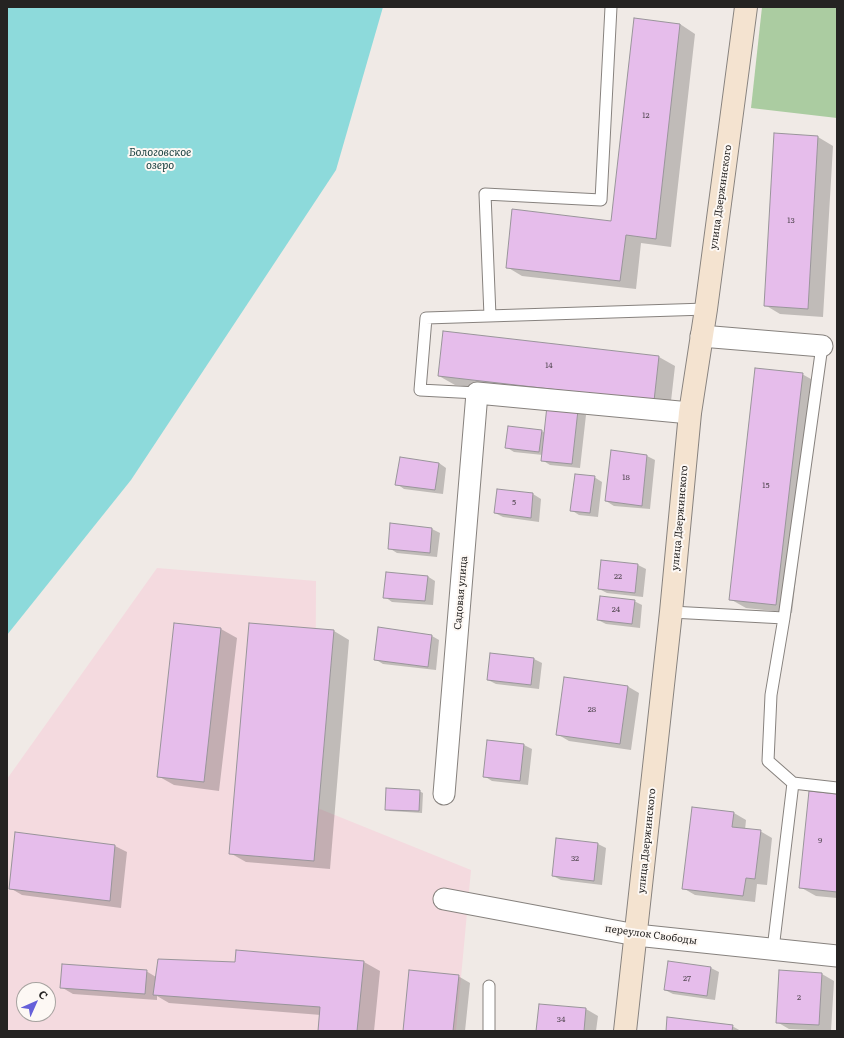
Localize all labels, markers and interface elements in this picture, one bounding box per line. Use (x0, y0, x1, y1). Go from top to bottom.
house number: 12 (642, 111, 650, 121)
street label: улица Дзержинского (708, 144, 734, 250)
water label: Бологовское озеро (129, 146, 191, 172)
house number: 13 (787, 216, 795, 226)
house number: 14 (545, 361, 553, 371)
street label: улица Дзержинского (669, 465, 691, 571)
house number: 18 (622, 473, 630, 483)
house number: 15 (762, 481, 770, 491)
house number: 5 (512, 498, 516, 508)
street label: Садовая улица (452, 556, 470, 630)
house number: 22 (614, 572, 622, 582)
house number: 24 (612, 605, 620, 615)
house number: 28 (588, 705, 596, 715)
street label: улица Дзержинского (636, 788, 658, 894)
house number: 9 (818, 836, 822, 846)
house number: 32 (571, 854, 579, 864)
street label: переулок Свободы (604, 923, 698, 947)
house number: 27 (683, 974, 691, 984)
north arrow (16, 982, 56, 1022)
text: С (35, 986, 52, 1003)
house number: 2 (797, 993, 801, 1003)
house number: 34 (557, 1015, 565, 1025)

